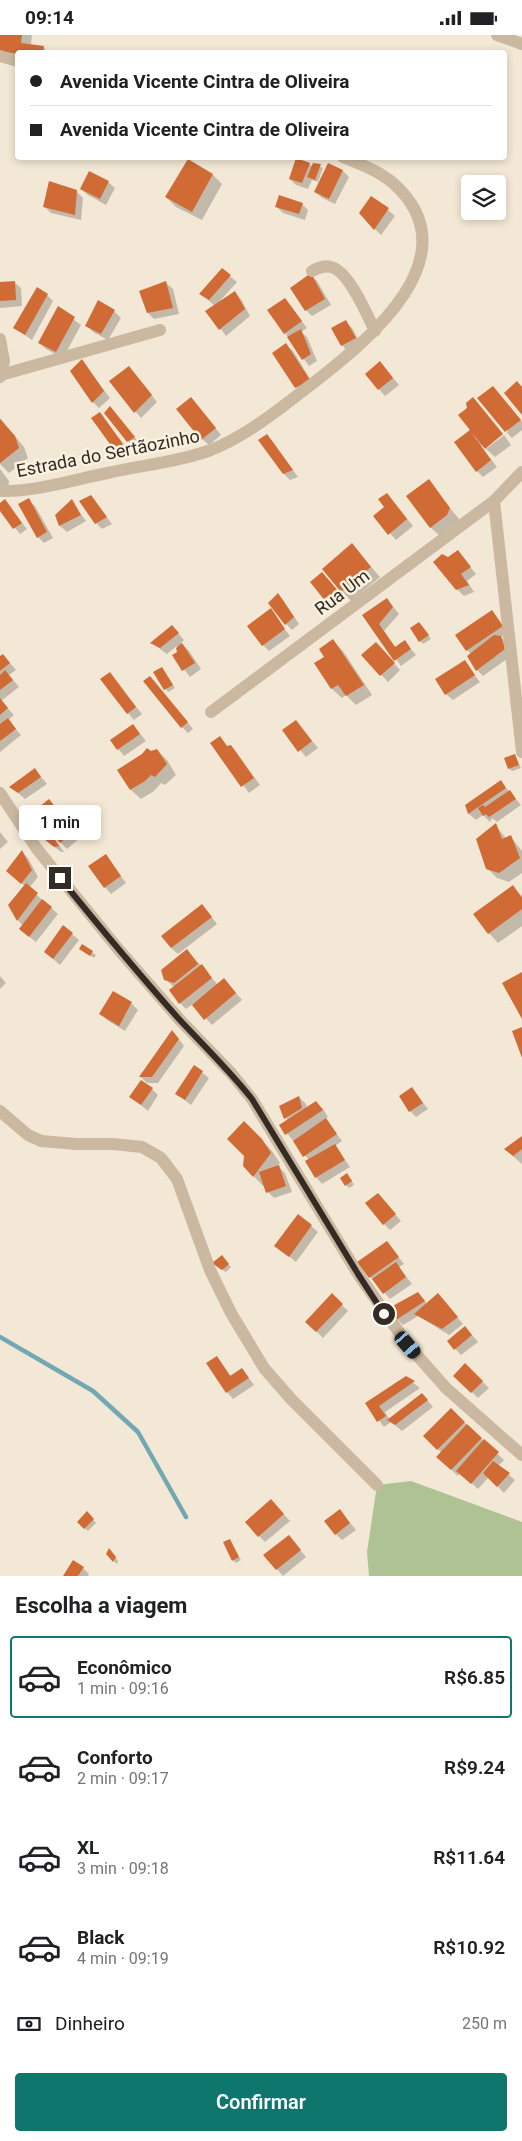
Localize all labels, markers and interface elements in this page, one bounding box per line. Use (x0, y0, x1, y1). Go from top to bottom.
text: 09:14 (25, 6, 74, 29)
text: Avenida Vicente Cintra de Oliveira (60, 70, 350, 93)
text: Avenida Vicente Cintra de Oliveira (60, 118, 350, 141)
map controls (461, 175, 506, 220)
button: layers (461, 175, 506, 220)
street label: Estrada do Sertãozinho (15, 425, 201, 481)
street label: Rua Um (311, 565, 373, 619)
callout: 1 min (19, 805, 101, 841)
text: 1 min (40, 813, 80, 832)
route end (49, 867, 71, 889)
route start (373, 1303, 395, 1325)
car (392, 1329, 423, 1361)
text: Escolha a viagem (15, 1593, 187, 1618)
icon: car (17, 1655, 62, 1700)
text: Econômico (77, 1656, 172, 1679)
text: R$6.85 (444, 1666, 505, 1689)
text: 1 min · 09:16 (77, 1679, 169, 1698)
icon: car (17, 1745, 62, 1790)
text: Conforto (77, 1746, 153, 1769)
text: R$9.24 (444, 1756, 505, 1779)
text: 2 min · 09:17 (77, 1769, 169, 1788)
icon: car (17, 1835, 62, 1880)
text: XL (77, 1836, 99, 1859)
text: R$11.64 (433, 1846, 505, 1869)
text: 3 min · 09:18 (77, 1859, 169, 1878)
icon: car (17, 1925, 62, 1970)
text: Black (77, 1926, 124, 1949)
text: R$10.92 (433, 1936, 505, 1959)
text: 4 min · 09:19 (77, 1949, 169, 1968)
icon: cash (15, 2010, 43, 2038)
text: Dinheiro (55, 2012, 125, 2035)
text: 250 m (462, 2014, 507, 2033)
button: Confirmar (15, 2073, 507, 2131)

